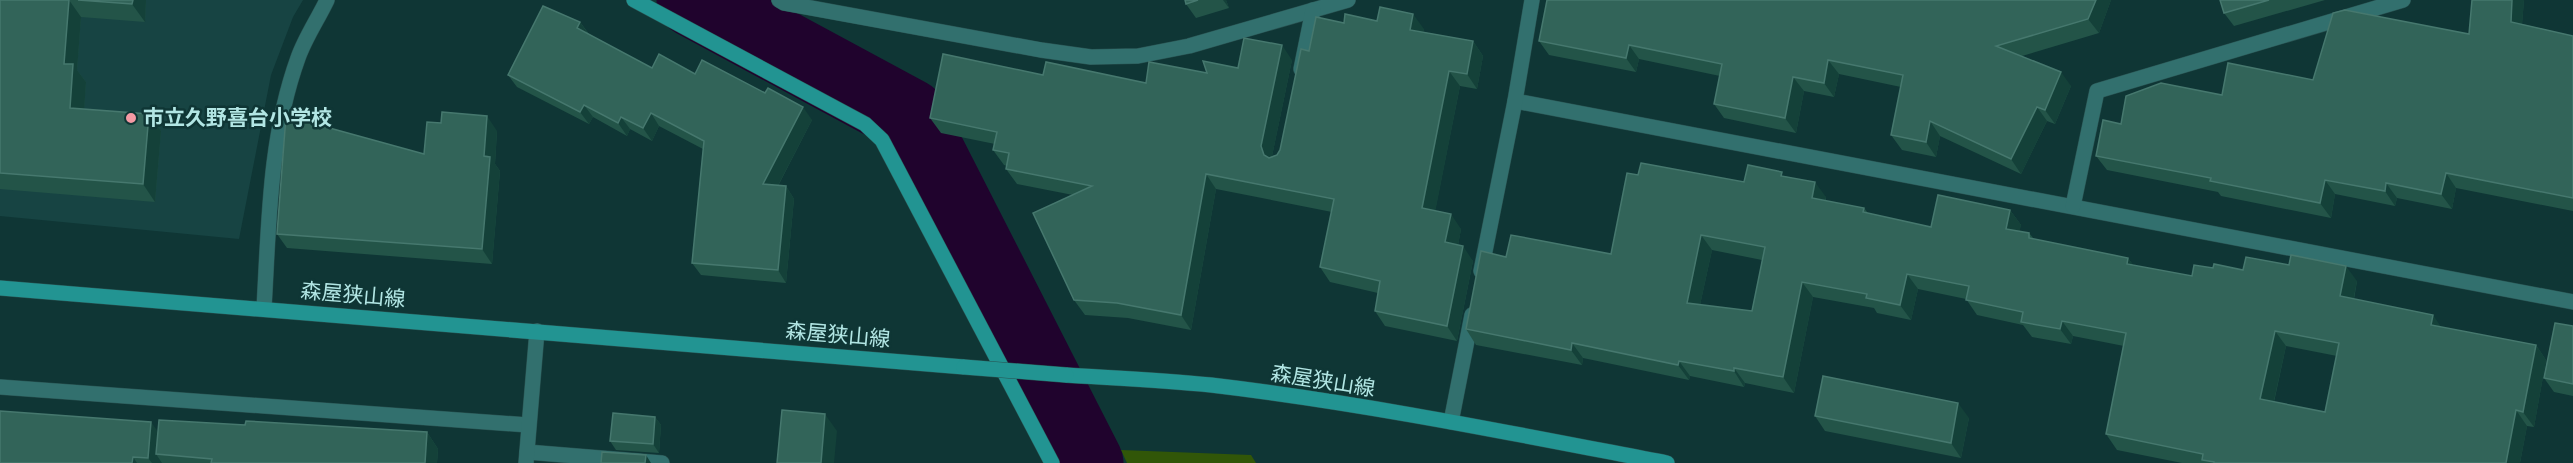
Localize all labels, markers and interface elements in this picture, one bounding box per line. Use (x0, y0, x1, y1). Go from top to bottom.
place label: 市立久野喜台小学校 (143, 106, 332, 130)
marker: 市立久野喜台小学校 (124, 111, 138, 125)
street label: 森屋狭山線 (300, 278, 406, 312)
street label: 森屋狭山線 (785, 318, 891, 352)
street label: 森屋狭山線 (1269, 361, 1377, 401)

